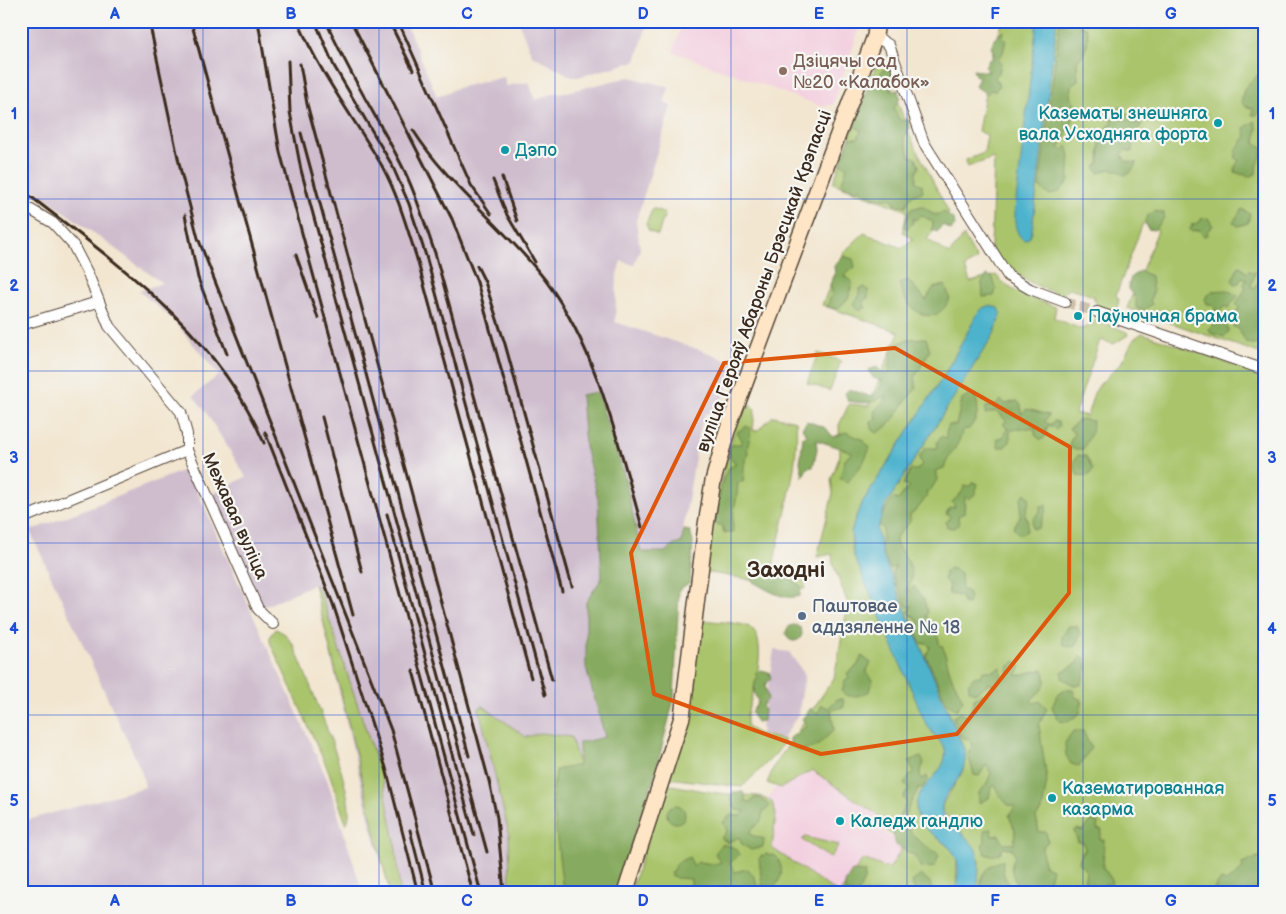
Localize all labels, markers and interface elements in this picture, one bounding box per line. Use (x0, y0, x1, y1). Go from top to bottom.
text: A (109, 5, 120, 24)
text: B (285, 5, 297, 24)
text: C (461, 5, 473, 24)
text: D (637, 5, 649, 24)
text: E (814, 5, 824, 24)
text: F (990, 5, 1000, 24)
text: G (1165, 5, 1177, 24)
place label: Дзіцячы сад №20 «Калабок» (793, 51, 930, 93)
marker: Дзіцячы сад №20 «Калабок» (777, 65, 789, 77)
place label: Казематы знешняга вала Усходняга форта (1019, 103, 1208, 145)
text: 1 (11, 105, 17, 124)
text: 1 (1269, 105, 1275, 124)
street label: вуліца Герояў Абароны Брэсцкай Крэпасці (692, 107, 836, 455)
marker: Казематы знешняга вала Усходняга форта (1212, 117, 1224, 129)
place label: Дэпо (515, 140, 557, 161)
marker: Дэпо (499, 144, 511, 156)
text: 2 (9, 277, 19, 296)
text: 2 (1267, 277, 1277, 296)
place label: Паўночная брама (1088, 306, 1239, 327)
marker: Паўночная брама (1072, 310, 1084, 322)
text: 3 (9, 449, 19, 468)
street label: Межавая вуліца (198, 449, 272, 583)
text: 3 (1267, 449, 1277, 468)
district label: Заходні (747, 557, 825, 584)
place label: Паштовае аддзяленне № 18 (812, 596, 960, 638)
marker: Паштовае аддзяленне № 18 (796, 610, 808, 622)
text: 4 (9, 620, 19, 639)
text: 4 (1267, 620, 1277, 639)
place label: Казематированная казарма (1062, 778, 1224, 820)
text: 5 (9, 792, 19, 811)
marker: Казематированная казарма (1046, 792, 1058, 804)
text: 5 (1267, 792, 1277, 811)
place label: Каледж гандлю (850, 811, 983, 832)
marker: Каледж гандлю (834, 815, 846, 827)
text: A (109, 892, 120, 911)
text: B (285, 892, 297, 911)
text: C (461, 892, 473, 911)
text: D (637, 892, 649, 911)
text: E (814, 892, 824, 911)
text: F (990, 892, 1000, 911)
text: G (1165, 892, 1177, 911)

